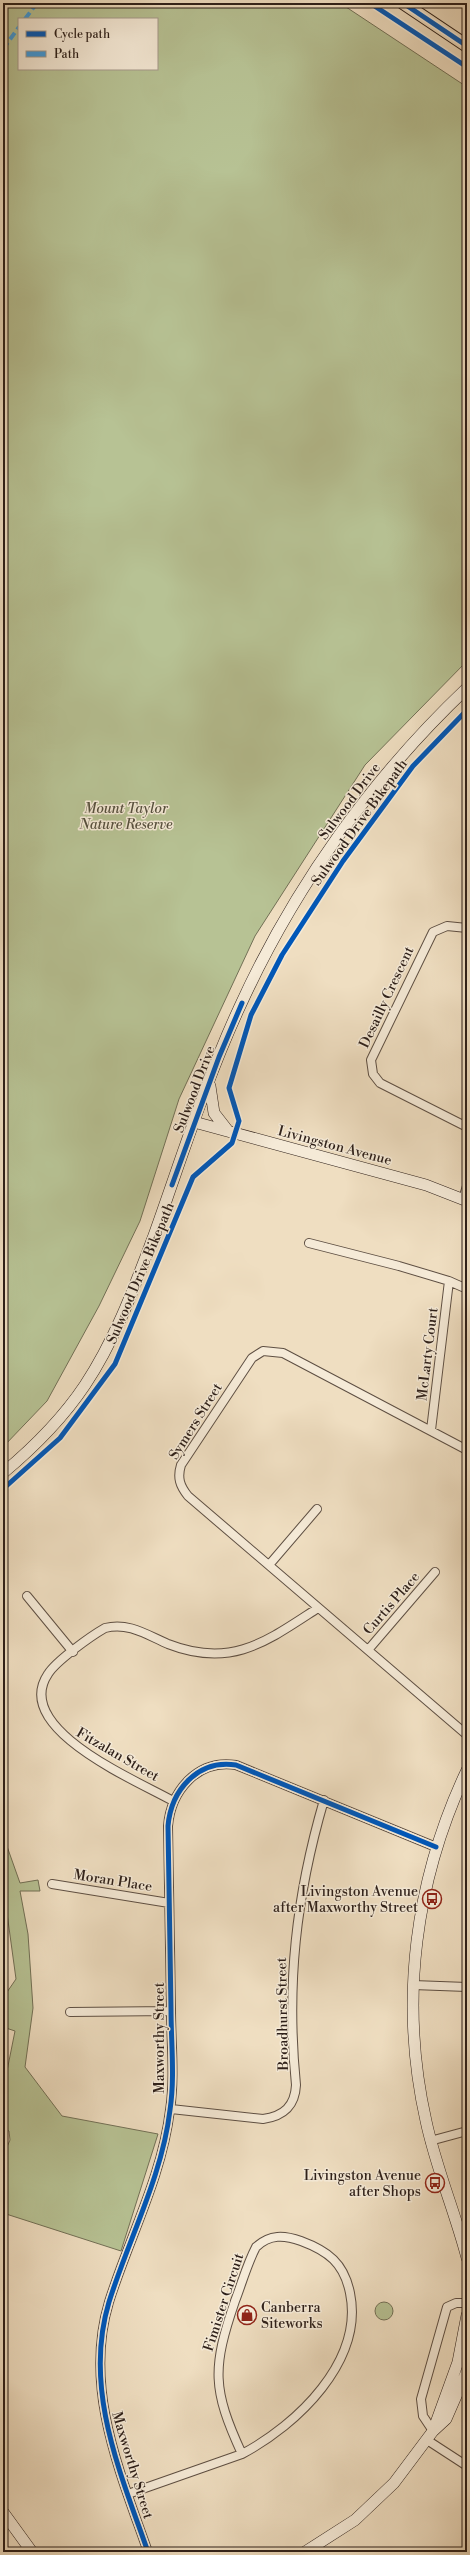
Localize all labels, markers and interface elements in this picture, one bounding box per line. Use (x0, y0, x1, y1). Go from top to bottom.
legend (18, 18, 158, 70)
text: Cycle path (54, 27, 110, 42)
text: Path (54, 47, 79, 62)
street label: Sulwood Drive Bikepath (308, 755, 412, 889)
street label: Sulwood Drive (315, 759, 385, 844)
park label: Mount Taylor Nature Reserve (78, 800, 173, 834)
street label: Desailly Crescent (356, 944, 418, 1051)
street label: Sulwood Drive (170, 1043, 220, 1135)
street label: Livingston Avenue (276, 1122, 394, 1170)
street label: Sulwood Drive Bikepath (103, 1199, 179, 1347)
street label: McLarty Court (413, 1306, 443, 1402)
street label: Symers Street (165, 1380, 227, 1463)
street label: Curtis Place (360, 1568, 424, 1639)
street label: Fitzalan Street (73, 1724, 162, 1786)
street label: Moran Place (72, 1866, 154, 1896)
place label: Livingston Avenue after Maxworthy Street (273, 1883, 418, 1917)
bus stop icon: Livingston Avenue after Maxworthy Street (421, 1888, 443, 1910)
street label: Broadhurst Street (273, 1957, 293, 2072)
street label: Maxworthy Street (151, 1982, 169, 2094)
place label: Livingston Avenue after Shops (304, 2167, 421, 2201)
bus stop icon: Livingston Avenue after Shops (424, 2172, 446, 2194)
street label: Fimister Circuit (200, 2251, 248, 2354)
place label: Canberra Siteworks (261, 2299, 323, 2333)
shop icon: Canberra Siteworks (236, 2304, 258, 2326)
street label: Maxworthy Street (107, 2409, 157, 2521)

